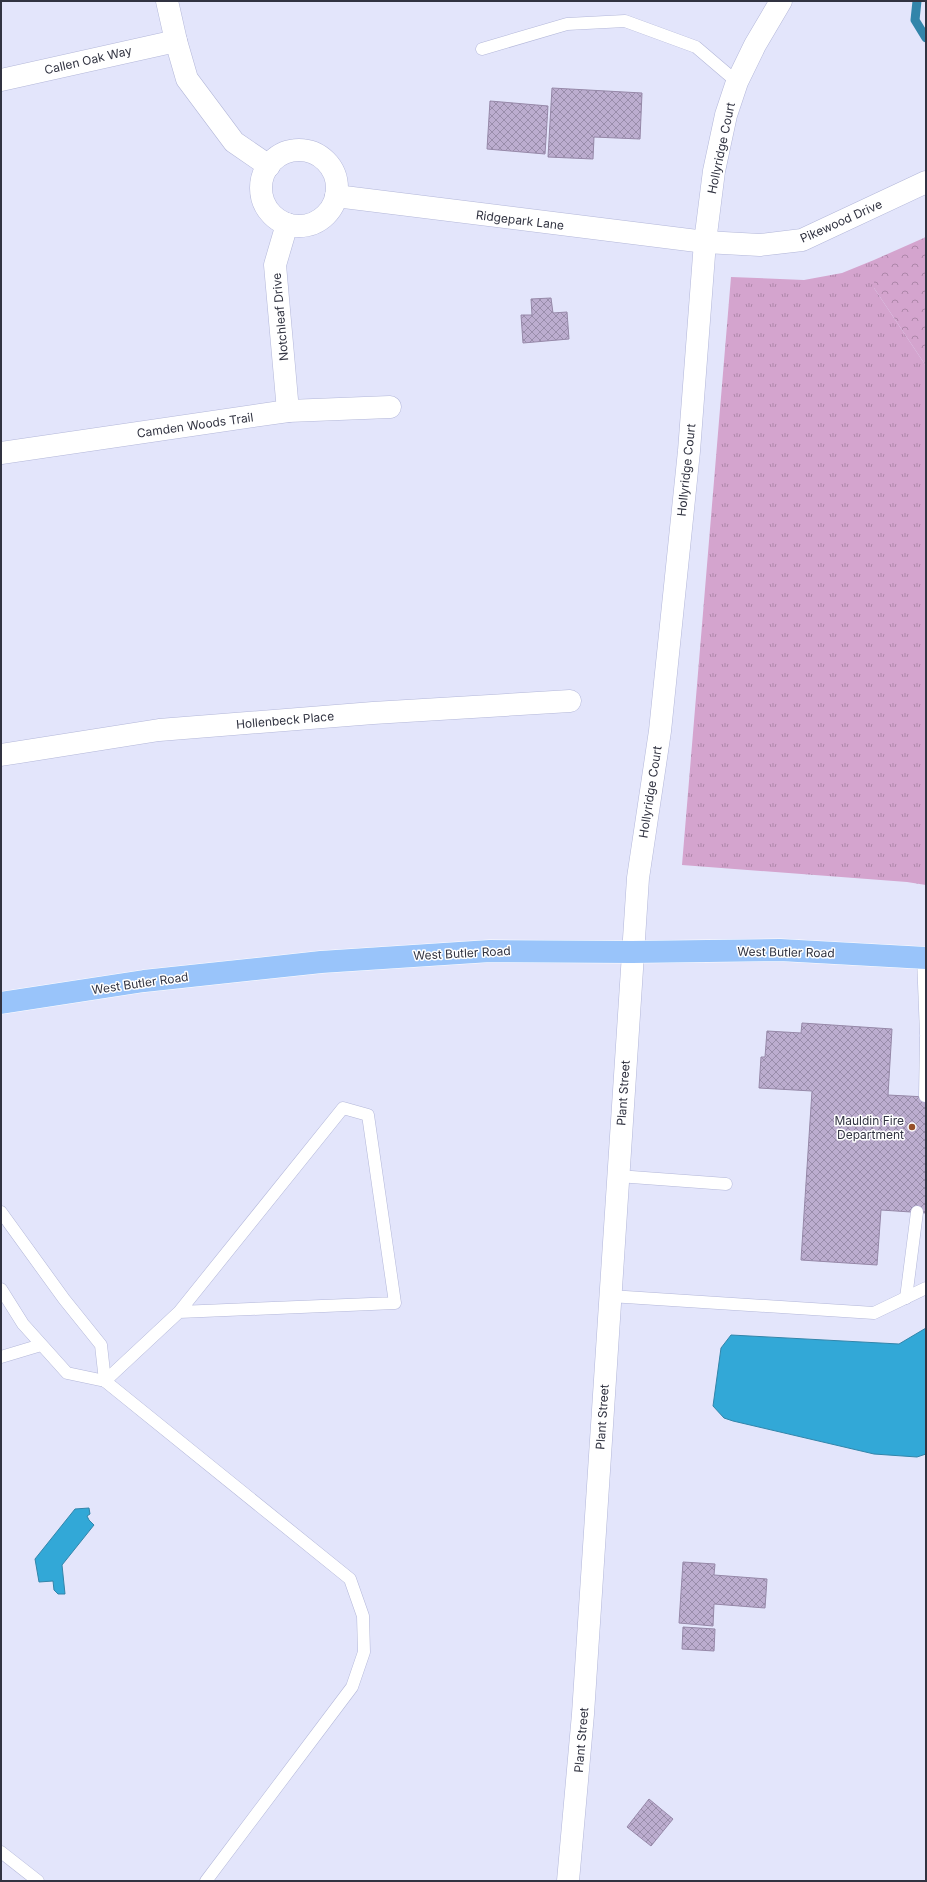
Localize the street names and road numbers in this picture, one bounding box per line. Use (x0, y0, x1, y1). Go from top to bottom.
street label: Callen Oak Way (43, 43, 133, 77)
street label: Hollyridge Court (704, 101, 738, 195)
street label: Pikewood Drive (798, 196, 884, 246)
street label: Ridgepark Lane (475, 207, 565, 233)
street label: Notchleaf Drive (269, 272, 291, 362)
street label: Camden Woods Trail (136, 409, 254, 441)
street label: Hollyridge Court (674, 423, 698, 517)
street label: Hollenbeck Place (235, 708, 335, 732)
street label: Hollyridge Court (635, 745, 665, 839)
street label: West Butler Road (413, 943, 511, 963)
street label: West Butler Road (737, 944, 835, 960)
street label: West Butler Road (91, 969, 189, 997)
street label: Plant Street (613, 1060, 633, 1126)
street label: Plant Street (592, 1384, 612, 1450)
street label: Plant Street (571, 1707, 591, 1773)

